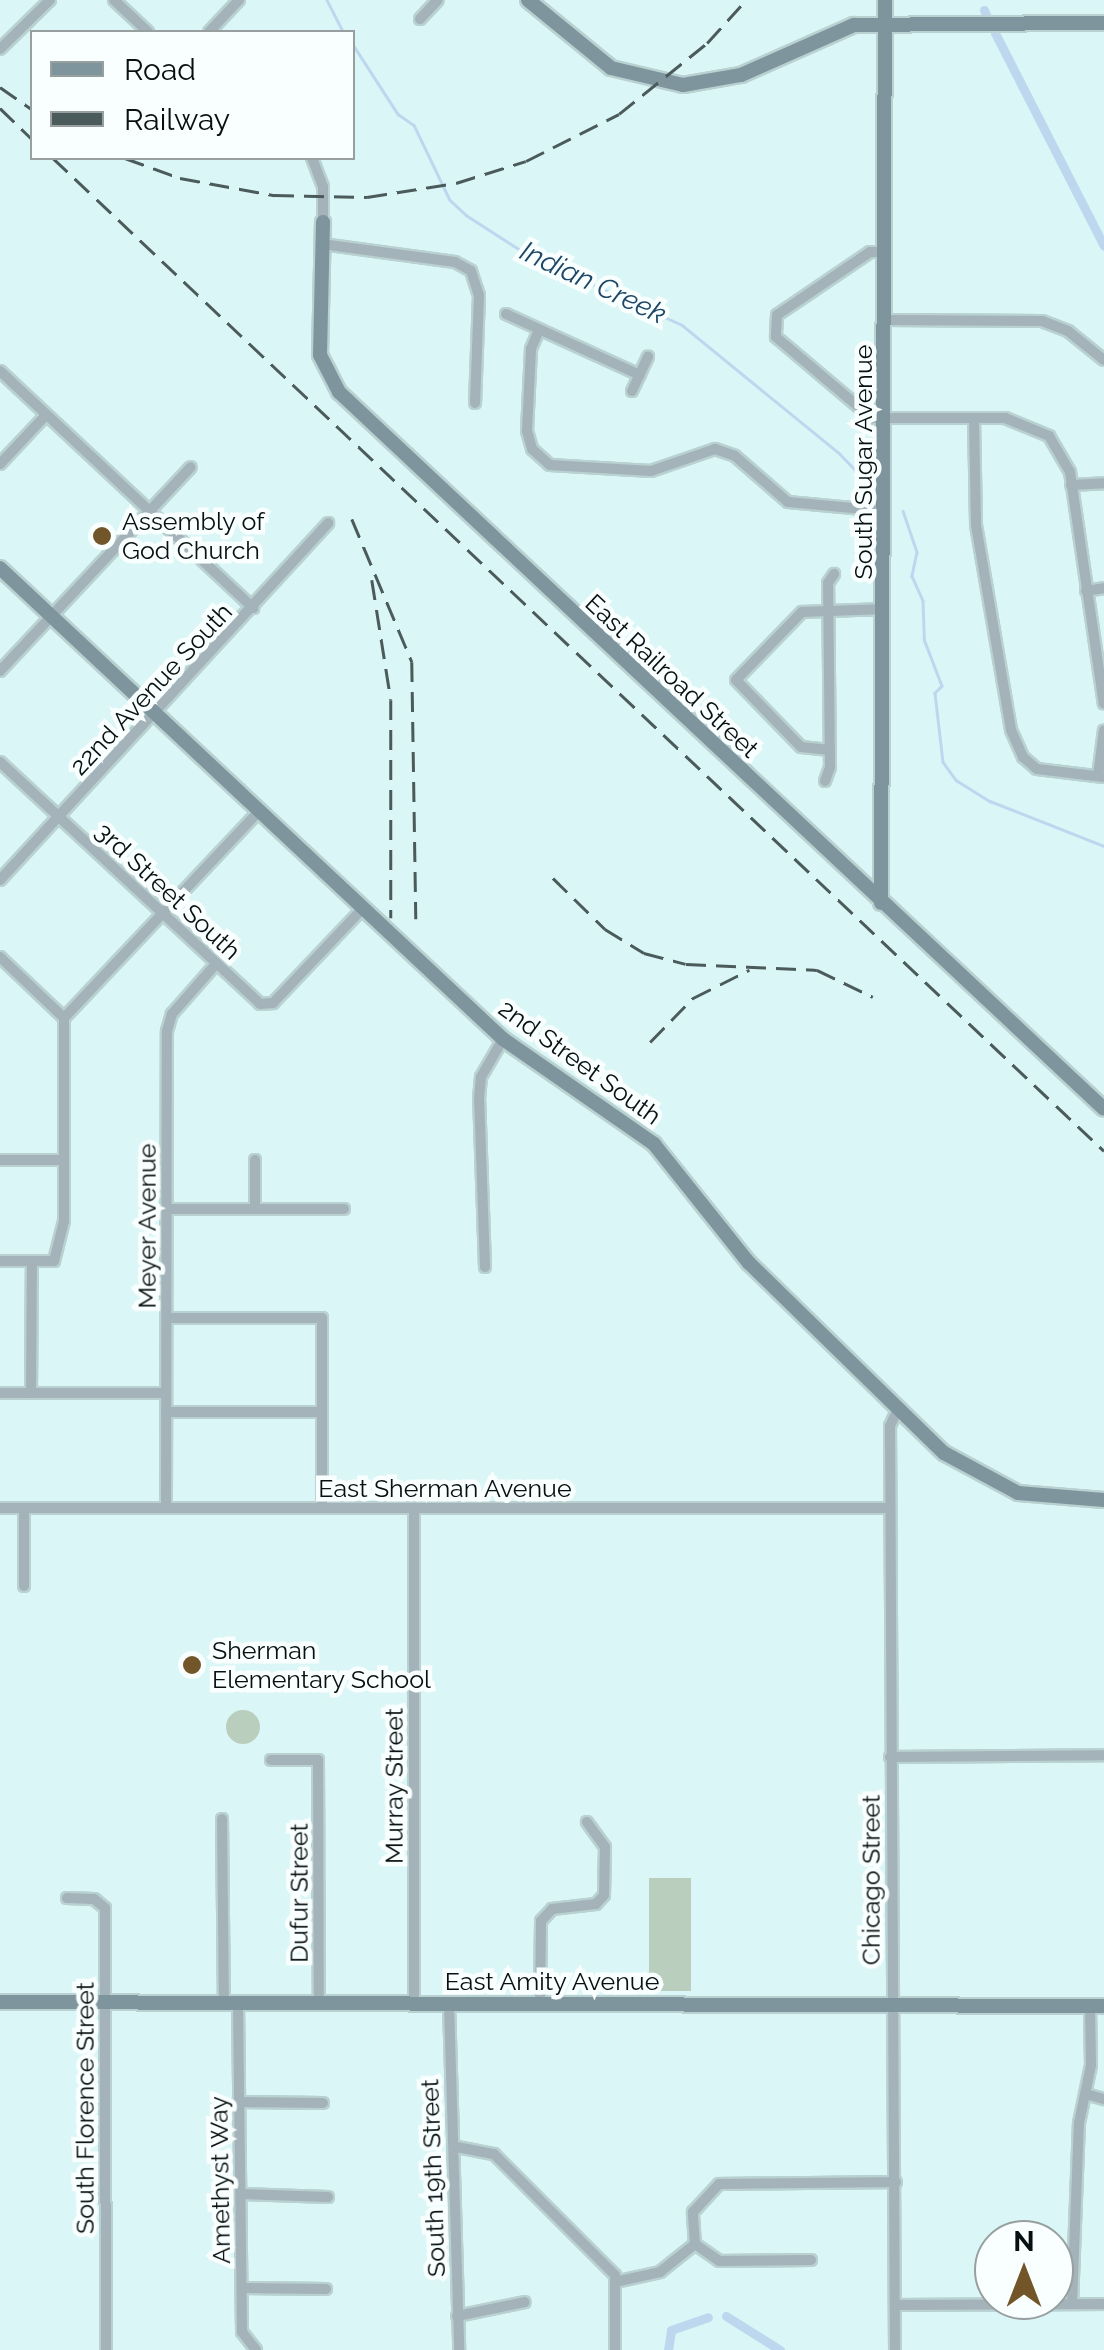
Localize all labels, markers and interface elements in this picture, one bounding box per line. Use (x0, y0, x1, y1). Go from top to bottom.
legend (30, 30, 355, 160)
text: Road (124, 52, 196, 87)
text: Railway (124, 102, 230, 137)
water label: Indian Creek (515, 235, 671, 331)
street label: South Sugar Avenue (848, 344, 878, 580)
place label: Assembly of God Church (122, 507, 265, 566)
marker: Assembly of God Church (91, 525, 113, 547)
street label: East Railroad Street (579, 588, 765, 764)
street label: 22nd Avenue South (63, 597, 239, 781)
street label: 3rd Street South (89, 816, 247, 966)
street label: 2nd Street South (493, 993, 667, 1131)
street label: Meyer Avenue (132, 1143, 162, 1309)
street label: East Sherman Avenue (318, 1473, 572, 1503)
place label: Sherman Elementary School (212, 1636, 432, 1695)
marker: Sherman Elementary School (181, 1654, 203, 1676)
street label: Murray Street (379, 1708, 409, 1864)
street label: Chicago Street (856, 1795, 886, 1965)
street label: Dufur Street (284, 1823, 314, 1963)
street label: East Amity Avenue (444, 1966, 660, 1996)
street label: South Florence Street (70, 1982, 100, 2234)
street label: South 19th Street (415, 2078, 451, 2278)
street label: Amethyst Way (204, 2095, 236, 2265)
north arrow (974, 2220, 1074, 2320)
text: N (1013, 2225, 1035, 2258)

